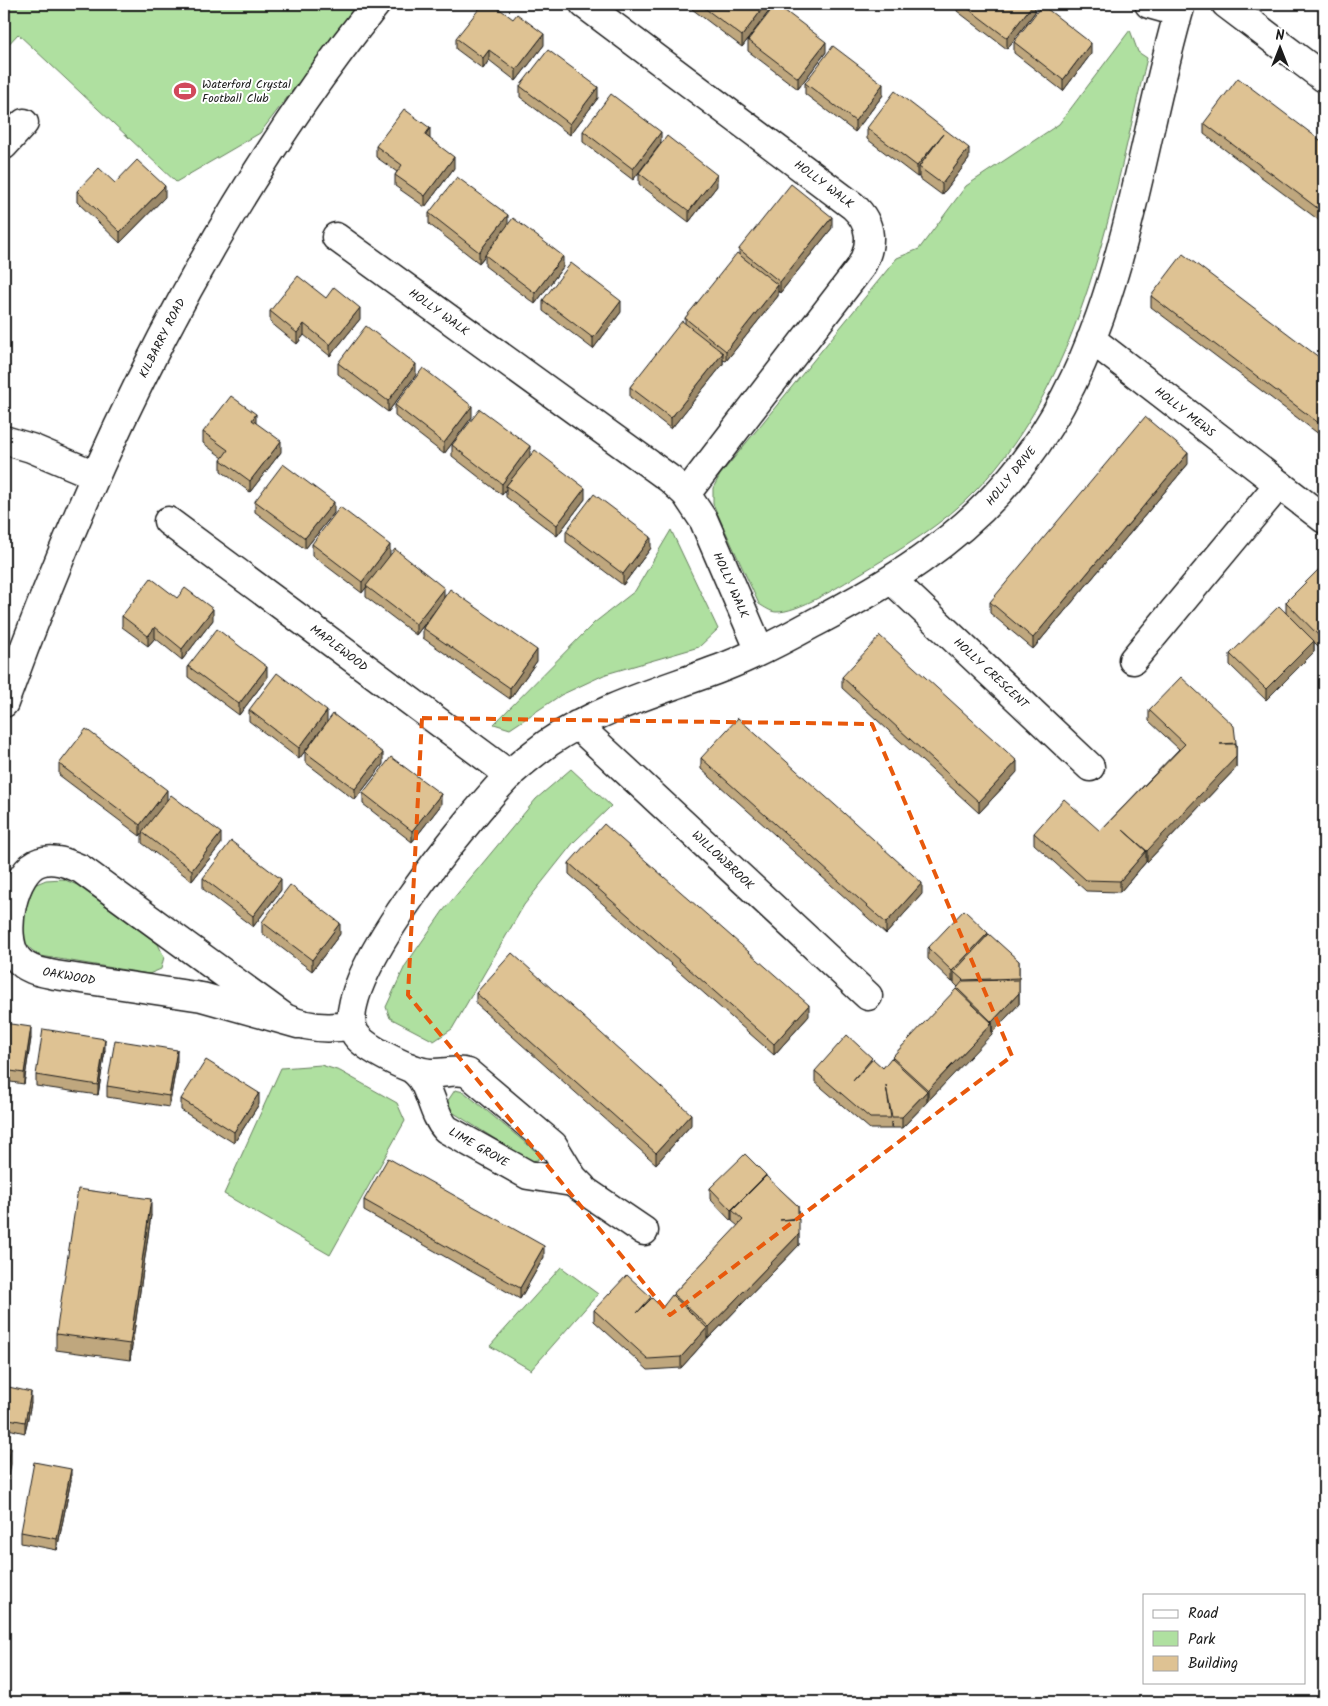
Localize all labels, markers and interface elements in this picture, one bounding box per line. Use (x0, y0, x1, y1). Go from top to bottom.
north arrow (1256, 22, 1306, 72)
text: N (1276, 25, 1285, 47)
place label: Waterford Crystal Football Club (202, 75, 291, 108)
sports icon: Waterford Crystal Football Club (172, 78, 198, 104)
street label: HOLLY WALK (790, 156, 858, 214)
street label: HOLLY WALK (405, 284, 474, 341)
street label: KILBARRY ROAD (134, 295, 191, 381)
street label: HOLLY MEWS (1150, 383, 1220, 443)
street label: HOLLY DRIVE (981, 442, 1042, 510)
street label: HOLLY WALK (708, 549, 754, 622)
street label: MAPLEWOOD (306, 620, 372, 677)
street label: HOLLY CRESCENT (949, 633, 1034, 714)
street label: WILLOWBROOK (687, 826, 759, 895)
street label: OAKWOOD (41, 962, 97, 991)
street label: LIME GROVE (445, 1123, 513, 1173)
legend (1143, 1594, 1306, 1684)
text: Road (1188, 1602, 1219, 1626)
text: Park (1188, 1628, 1216, 1652)
text: Building (1188, 1652, 1238, 1676)

